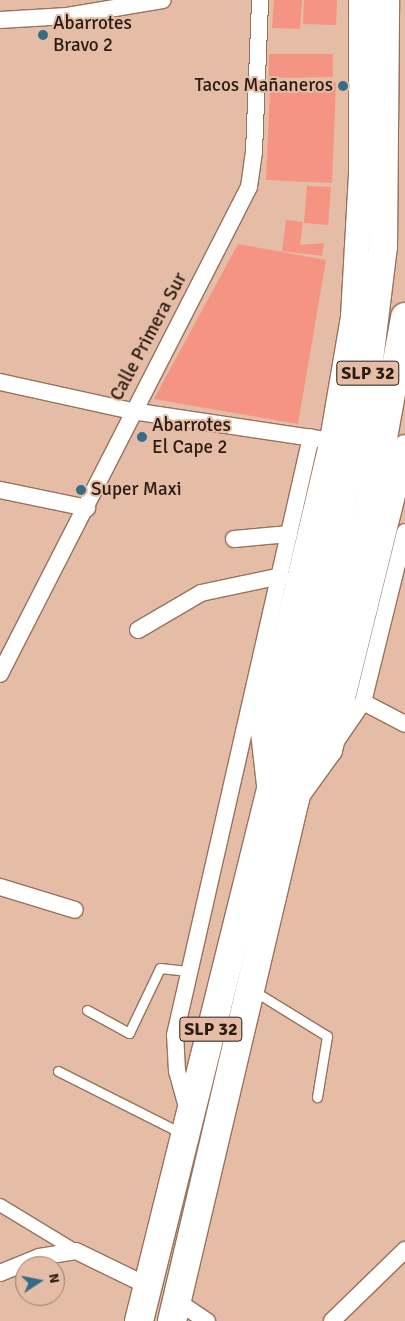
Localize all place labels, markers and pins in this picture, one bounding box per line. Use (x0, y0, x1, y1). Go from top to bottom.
place label: Abarrotes Bravo 2 (53, 13, 132, 57)
marker: Abarrotes Bravo 2 (37, 29, 49, 41)
place label: Tacos Mañaneros (195, 75, 333, 97)
marker: Tacos Mañaneros (337, 80, 349, 92)
place label: Abarrotes El Cape 2 (152, 415, 231, 459)
marker: Abarrotes El Cape 2 (136, 431, 148, 443)
place label: Super Maxi (91, 479, 182, 501)
marker: Super Maxi (75, 484, 87, 496)

